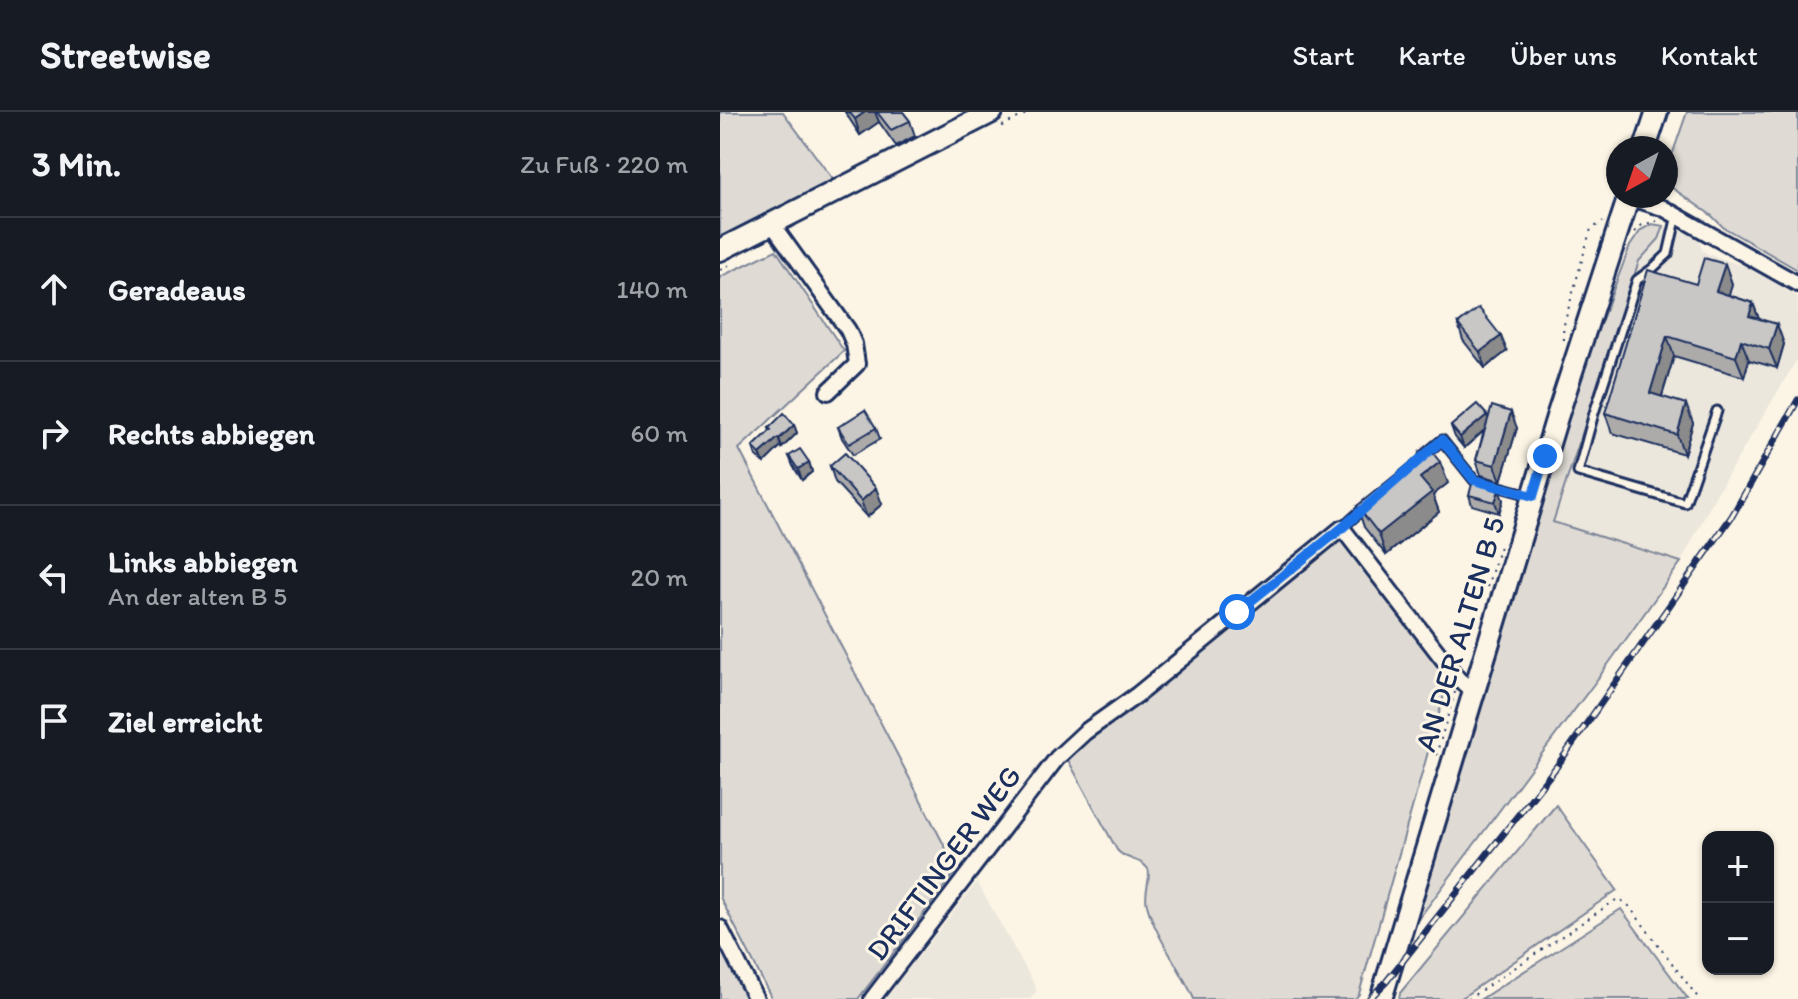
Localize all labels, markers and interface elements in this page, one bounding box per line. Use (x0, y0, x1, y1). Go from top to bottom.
text: Streetwise (40, 32, 211, 78)
text: Start (1293, 38, 1355, 72)
text: Karte (1399, 38, 1466, 72)
text: Über uns (1510, 38, 1617, 72)
text: Kontakt (1661, 38, 1758, 72)
north arrow (1606, 136, 1678, 208)
text: 3 Min. (32, 144, 121, 185)
text: Zu Fuß · 220 m (520, 148, 688, 180)
icon: ahead (32, 267, 76, 311)
text: Geradeaus (108, 271, 246, 308)
text: 140 m (617, 273, 688, 305)
icon: right (32, 411, 76, 455)
text: Rechts abbiegen (108, 415, 315, 452)
text: 60 m (631, 417, 688, 449)
route end (1527, 438, 1563, 474)
street label: AN DER ALTEN B 5 (1406, 512, 1513, 756)
text: Links abbiegen (108, 543, 298, 580)
icon: left (32, 555, 76, 599)
text: 20 m (631, 561, 688, 593)
text: An der alten B 5 (108, 580, 287, 612)
route start (1219, 594, 1255, 630)
icon: arrive (32, 699, 76, 743)
text: Ziel erreicht (108, 703, 263, 740)
street label: DRIFTINGER WEG (858, 758, 1029, 968)
map controls (1702, 831, 1774, 975)
button: + (1702, 831, 1774, 903)
button: − (1702, 903, 1774, 975)

